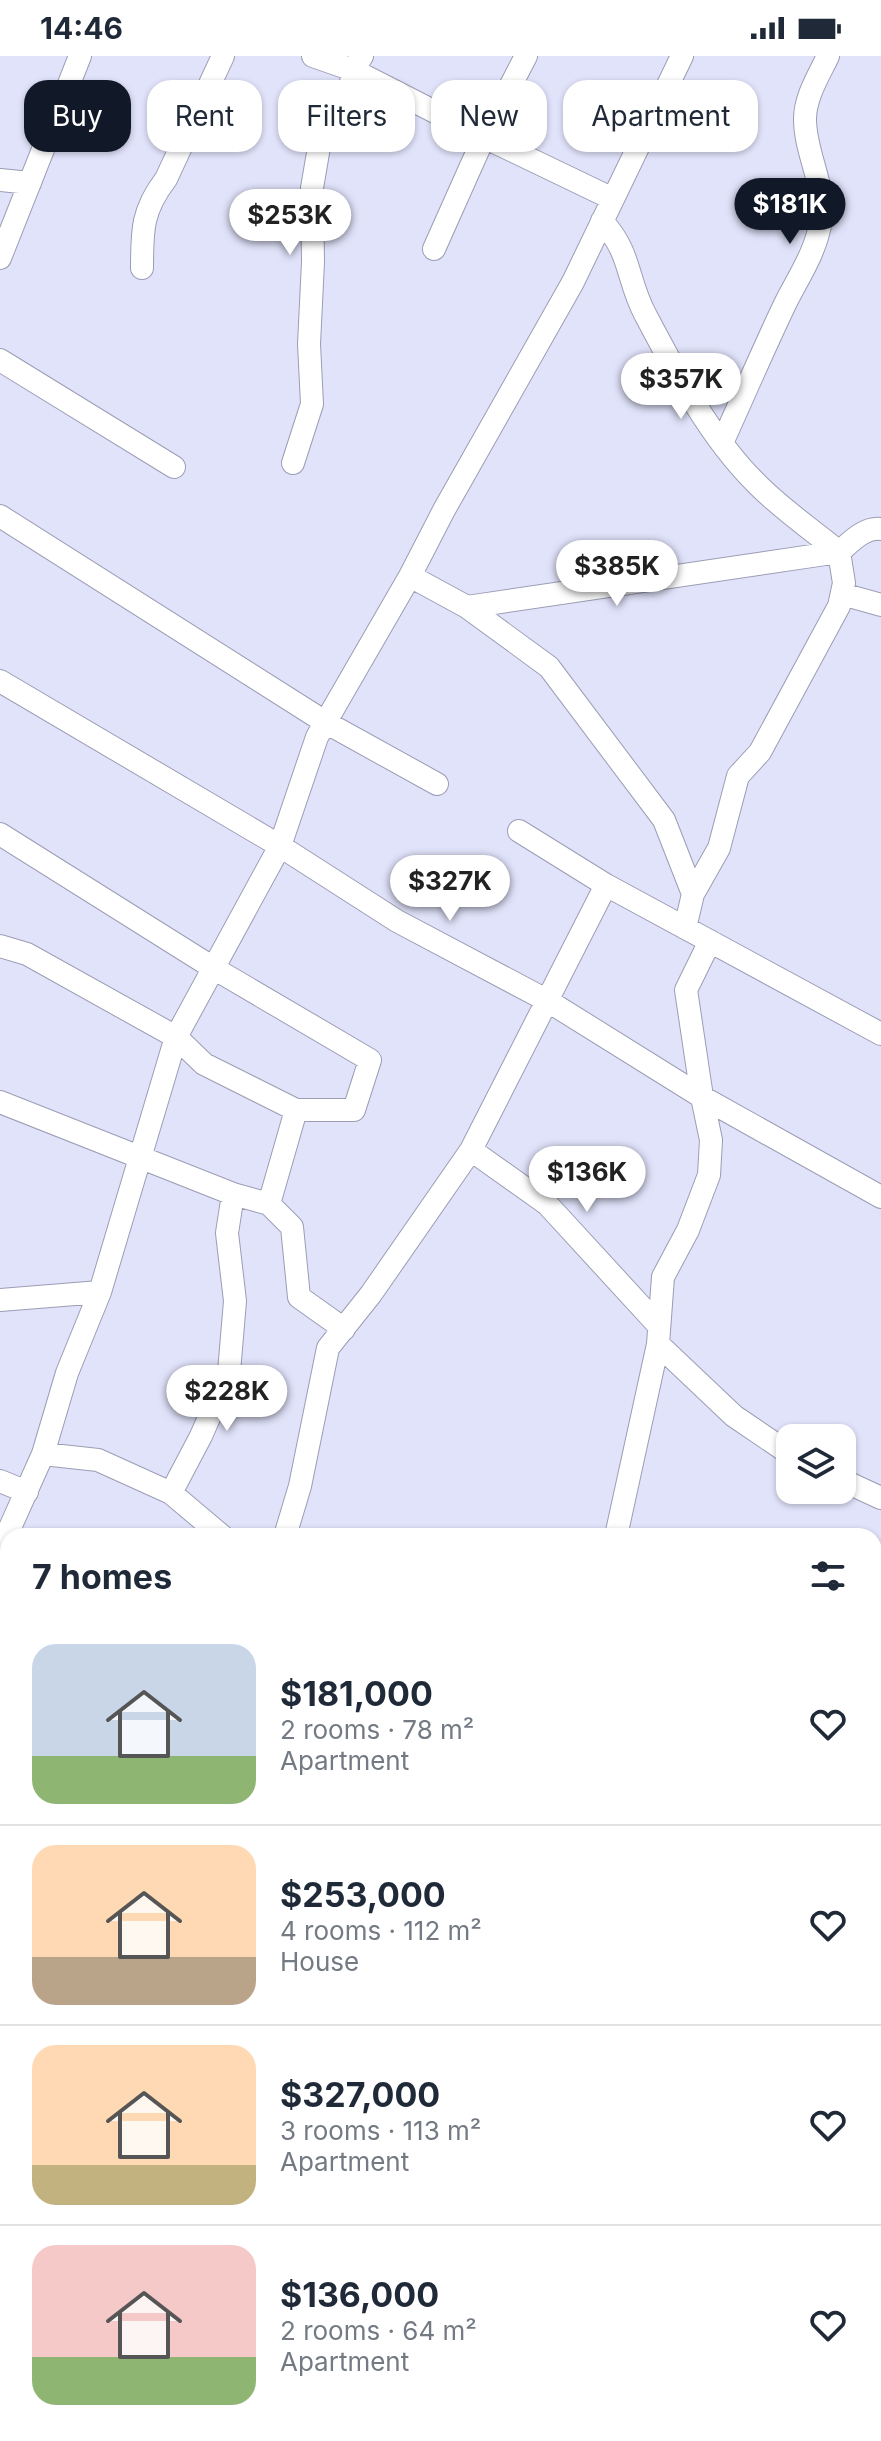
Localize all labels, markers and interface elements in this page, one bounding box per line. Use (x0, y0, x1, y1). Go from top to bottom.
text: 14:46 (40, 10, 123, 46)
chip: Buy (24, 80, 131, 152)
chip: Rent (147, 80, 262, 152)
chip: Filters (278, 80, 415, 152)
chip: New (431, 80, 547, 152)
chip: Apartment (563, 80, 758, 152)
pin: $181K (734, 178, 846, 246)
text: $181K (752, 188, 828, 219)
pin: $253K (234, 189, 346, 257)
text: $253K (247, 199, 333, 230)
pin: $357K (625, 353, 737, 421)
text: $357K (639, 363, 723, 394)
pin: $385K (561, 540, 673, 608)
text: $385K (574, 550, 660, 581)
pin: $327K (394, 855, 506, 923)
text: $327K (408, 865, 492, 896)
pin: $136K (531, 1146, 643, 1214)
text: $136K (547, 1156, 627, 1187)
pin: $228K (171, 1365, 283, 1433)
text: $228K (184, 1375, 270, 1406)
map controls (776, 1424, 856, 1504)
button: layers (776, 1424, 856, 1504)
icon: filters (806, 1554, 850, 1598)
text: 7 homes (32, 1556, 172, 1597)
text: $181,000 (280, 1673, 433, 1714)
icon: home (96, 1676, 192, 1772)
icon: heart (806, 1702, 850, 1746)
text: 2 rooms · 78 m² (280, 1714, 474, 1745)
text: Apartment (280, 1745, 409, 1776)
text: $253,000 (280, 1874, 446, 1915)
icon: home (96, 1877, 192, 1973)
icon: heart (806, 1903, 850, 1947)
text: 4 rooms · 112 m² (280, 1915, 482, 1946)
text: House (280, 1946, 359, 1977)
text: $327,000 (280, 2074, 440, 2115)
icon: home (96, 2077, 192, 2173)
icon: heart (806, 2103, 850, 2147)
text: 3 rooms · 113 m² (280, 2115, 481, 2146)
text: Apartment (280, 2146, 409, 2177)
text: $136,000 (280, 2274, 439, 2315)
icon: home (96, 2277, 192, 2373)
icon: heart (806, 2303, 850, 2347)
text: 2 rooms · 64 m² (280, 2315, 477, 2346)
text: Apartment (280, 2346, 409, 2377)

